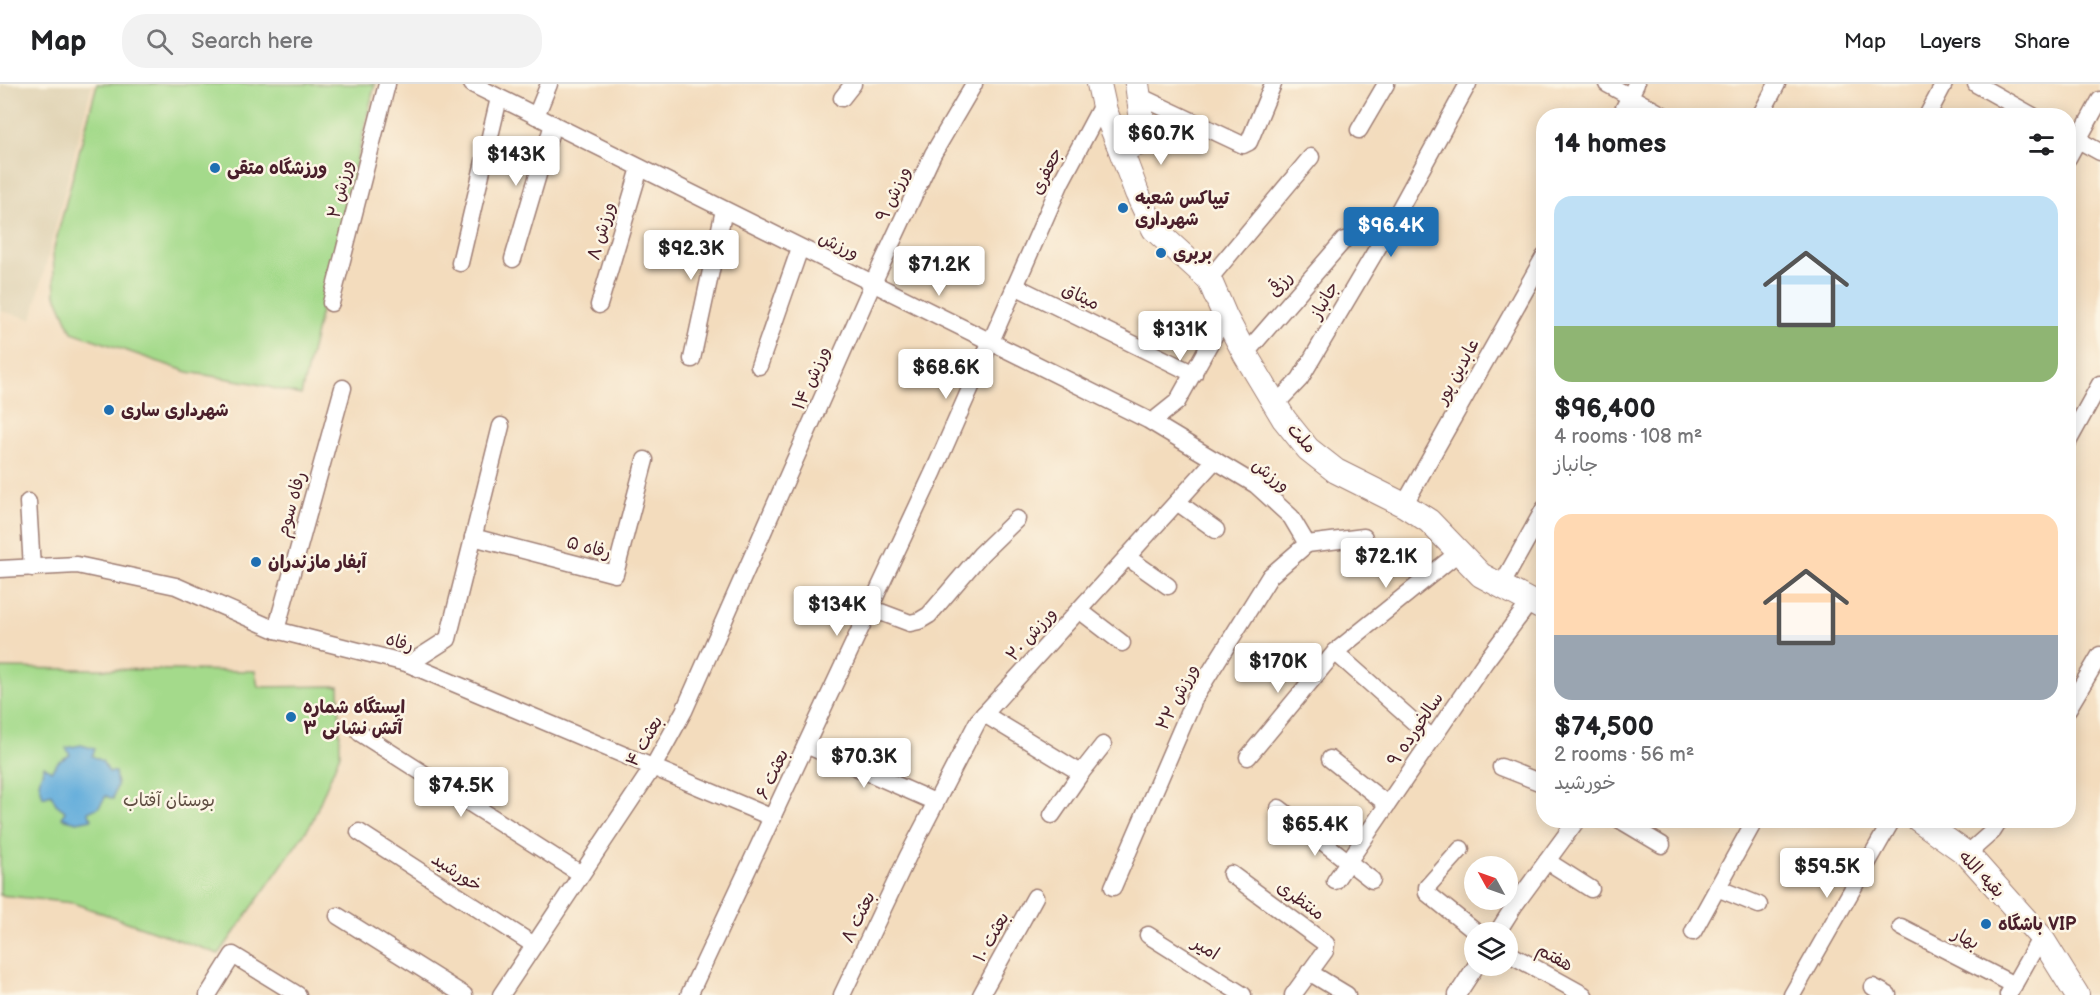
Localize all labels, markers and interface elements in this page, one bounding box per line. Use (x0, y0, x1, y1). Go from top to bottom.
search box (122, 14, 542, 68)
text: Map (30, 25, 86, 58)
icon: search (143, 25, 176, 58)
text: Search here (191, 28, 313, 55)
text: Map (1844, 29, 1886, 54)
text: Layers (1919, 29, 1981, 54)
text: Share (2014, 29, 2070, 54)
pin: $60.7K (1112, 115, 1210, 166)
text: $60.7K (1128, 122, 1194, 146)
icon: filters (2025, 128, 2058, 161)
text: 14 homes (1554, 129, 1666, 160)
pin: $143K (474, 136, 558, 187)
text: $143K (487, 143, 545, 167)
street label: جعفری (1026, 144, 1067, 198)
place label: ورزشگاه متقی (227, 157, 327, 180)
street label: ورزش ۲ (323, 158, 358, 220)
marker: ورزشگاه متقی (208, 161, 222, 175)
street label: ورزش ۹ (872, 163, 915, 225)
place label: تیپاکس شعبه شهرداری (1135, 188, 1230, 230)
street label: ورزش ۸ (583, 200, 620, 263)
marker: تیپاکس شعبه شهرداری (1116, 201, 1130, 215)
pin: $96.4K (1342, 207, 1440, 258)
text: $96.4K (1358, 214, 1424, 238)
street label: ورزش (815, 227, 862, 264)
pin: $92.3K (642, 230, 740, 281)
icon: home (1752, 235, 1860, 343)
text: $92.3K (658, 237, 724, 261)
place label: بربری (1173, 243, 1212, 264)
pin: $71.2K (890, 246, 988, 297)
marker: بربری (1154, 246, 1168, 260)
text: $71.2K (908, 253, 970, 277)
street label: رزقی (1262, 266, 1297, 302)
street label: میثاق (1058, 278, 1103, 315)
street label: جانباز (1304, 278, 1343, 324)
pin: $131K (1138, 311, 1222, 362)
text: $131K (1152, 318, 1208, 342)
street label: عابدین پور (1430, 335, 1485, 410)
street label: ورزش ۱۴ (788, 343, 835, 413)
pin: $68.6K (897, 349, 995, 400)
text: $68.6K (912, 356, 980, 380)
text: $96,400 (1554, 394, 1656, 425)
place label: شهرداری ساری (121, 400, 229, 421)
marker: شهرداری ساری (102, 403, 116, 417)
street label: ملت (1283, 419, 1321, 458)
text: 4 rooms · 108 m² (1554, 425, 1702, 449)
text: جانباز (1554, 453, 1598, 477)
street label: ورزش (1248, 454, 1294, 497)
street label: رفاه سوم (272, 469, 314, 540)
street label: رفاه ۵ (564, 531, 614, 564)
pin: $72.1K (1337, 538, 1435, 589)
text: $72.1K (1355, 545, 1417, 569)
place label: آبفار مازندران (268, 552, 368, 573)
icon: home (1752, 553, 1860, 661)
marker: آبفار مازندران (249, 555, 263, 569)
pin: $134K (795, 586, 879, 637)
text: $134K (808, 593, 866, 617)
street label: ورزش ۲۰ (1002, 603, 1061, 666)
street label: رفاه (383, 628, 416, 656)
pin: $170K (1236, 643, 1320, 694)
text: $170K (1249, 650, 1307, 674)
street label: ورزش ۲۲ (1152, 661, 1203, 734)
street label: سالخورده ۹ (1383, 688, 1449, 771)
place label: ایستگاه شماره ۳ آتش نشانی (303, 696, 405, 740)
marker: ایستگاه شماره ۳ آتش نشانی (284, 710, 298, 724)
street label: بعثت ۴ (621, 712, 667, 771)
text: $74,500 (1554, 712, 1654, 743)
pin: $70.3K (815, 738, 913, 789)
text: 2 rooms · 56 m² (1554, 743, 1694, 767)
text: $70.3K (831, 745, 897, 769)
street label: بعثت ۶ (752, 746, 793, 803)
pin: $74.5K (412, 767, 510, 818)
text: خورشید (1554, 771, 1616, 795)
text: $74.5K (428, 774, 494, 798)
park label: بوستان آفتاب (123, 790, 215, 811)
pin: $65.4K (1266, 806, 1364, 857)
text: $65.4K (1282, 813, 1348, 837)
street label: بقیه الله (1954, 846, 2009, 902)
street label: خورشید (428, 848, 486, 896)
pin: $59.5K (1778, 848, 1876, 899)
text: $59.5K (1794, 855, 1860, 879)
north arrow (1464, 856, 1518, 910)
map controls (1464, 856, 1518, 976)
street label: منتظری (1273, 876, 1329, 925)
street label: بعثت ٨ (837, 888, 880, 946)
street label: بعثت ۱۰ (969, 908, 1014, 966)
place label: باشگاه VIP (1998, 913, 2077, 935)
marker: باشگاه VIP (1979, 917, 1993, 931)
button: layers (1464, 922, 1518, 976)
street label: بهار (1947, 922, 1983, 954)
street label: امیر (1187, 931, 1223, 965)
street label: هفتم (1531, 939, 1577, 979)

